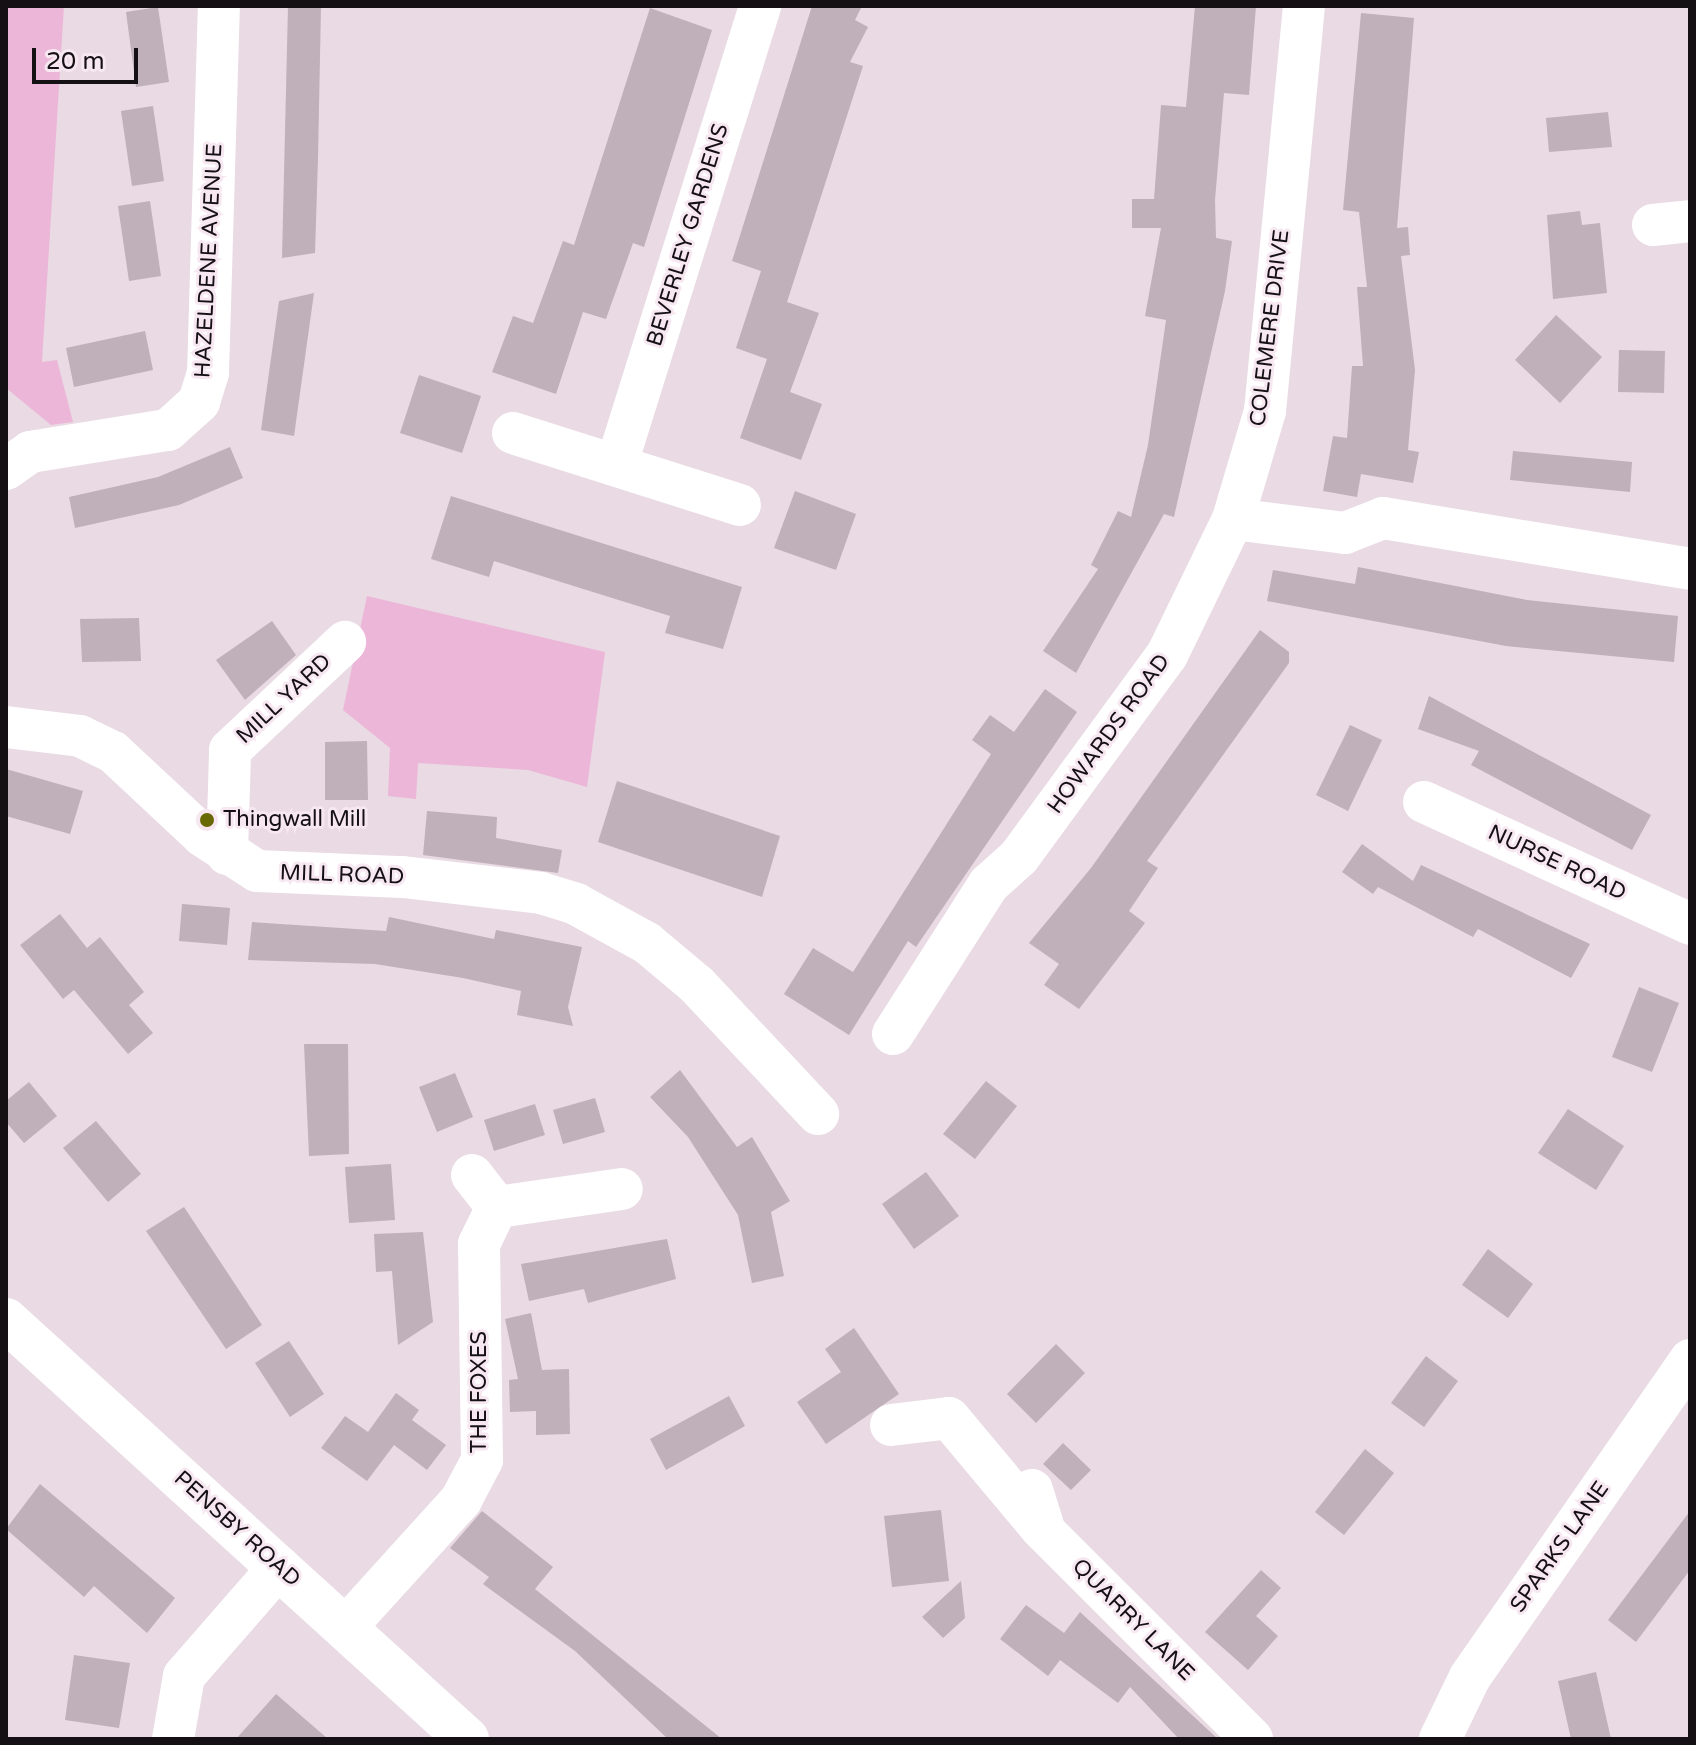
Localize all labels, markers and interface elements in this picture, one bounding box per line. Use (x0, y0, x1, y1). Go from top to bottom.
scale bar (36, 32, 142, 82)
text: 20 m (46, 47, 104, 76)
street label: BEVERLEY GARDENS (642, 121, 734, 349)
street label: HAZELDENE AVENUE (190, 143, 228, 379)
street label: COLEMERE DRIVE (1245, 228, 1295, 428)
street label: MILL YARD (231, 648, 337, 750)
street label: HOWARDS ROAD (1042, 649, 1176, 819)
place label: Thingwall Mill (223, 807, 366, 833)
marker: Thingwall Mill (198, 811, 216, 829)
street label: NURSE ROAD (1484, 819, 1630, 907)
street label: MILL ROAD (279, 860, 405, 890)
street label: THE FOXES (467, 1331, 493, 1453)
street label: PENSBY ROAD (169, 1465, 305, 1593)
street label: SPARKS LANE (1505, 1476, 1615, 1618)
street label: QUARRY LANE (1066, 1553, 1200, 1687)

